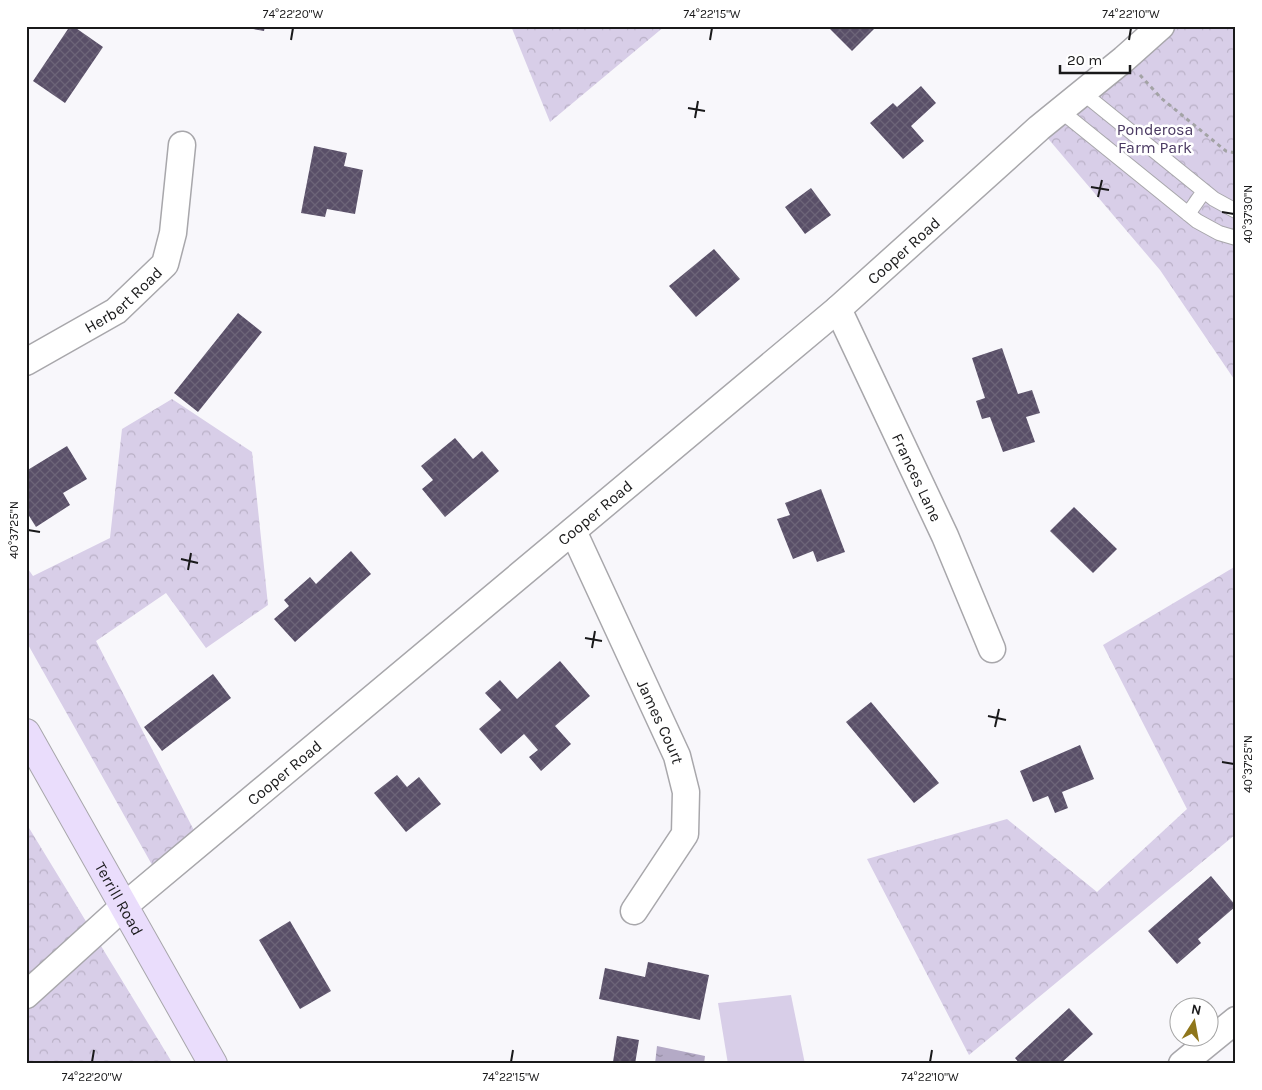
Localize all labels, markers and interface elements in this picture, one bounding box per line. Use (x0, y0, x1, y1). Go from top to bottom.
text: 74°22'20"W (263, 7, 323, 21)
text: 74°22'15"W (683, 7, 741, 21)
text: 74°22'10"W (1102, 7, 1160, 21)
scale bar (1060, 42, 1130, 74)
text: 20 m (1067, 51, 1102, 69)
park label: Ponderosa Farm Park (1117, 120, 1193, 157)
text: 40°37'30"N (1241, 185, 1255, 243)
street label: Cooper Road (863, 213, 944, 288)
street label: Herbert Road (81, 263, 166, 337)
street label: Frances Lane (888, 430, 946, 525)
street label: Cooper Road (554, 476, 636, 549)
text: 40°37'25"N (7, 501, 21, 559)
street label: James Court (633, 677, 688, 766)
text: 40°37'25"N (1241, 735, 1255, 793)
street label: Cooper Road (243, 736, 326, 809)
street label: Terrill Road (91, 859, 147, 939)
north arrow (1170, 998, 1220, 1048)
text: N (1190, 1000, 1203, 1019)
text: 74°22'20"W (62, 1070, 122, 1084)
text: 74°22'15"W (482, 1070, 540, 1084)
text: 74°22'10"W (901, 1070, 959, 1084)

